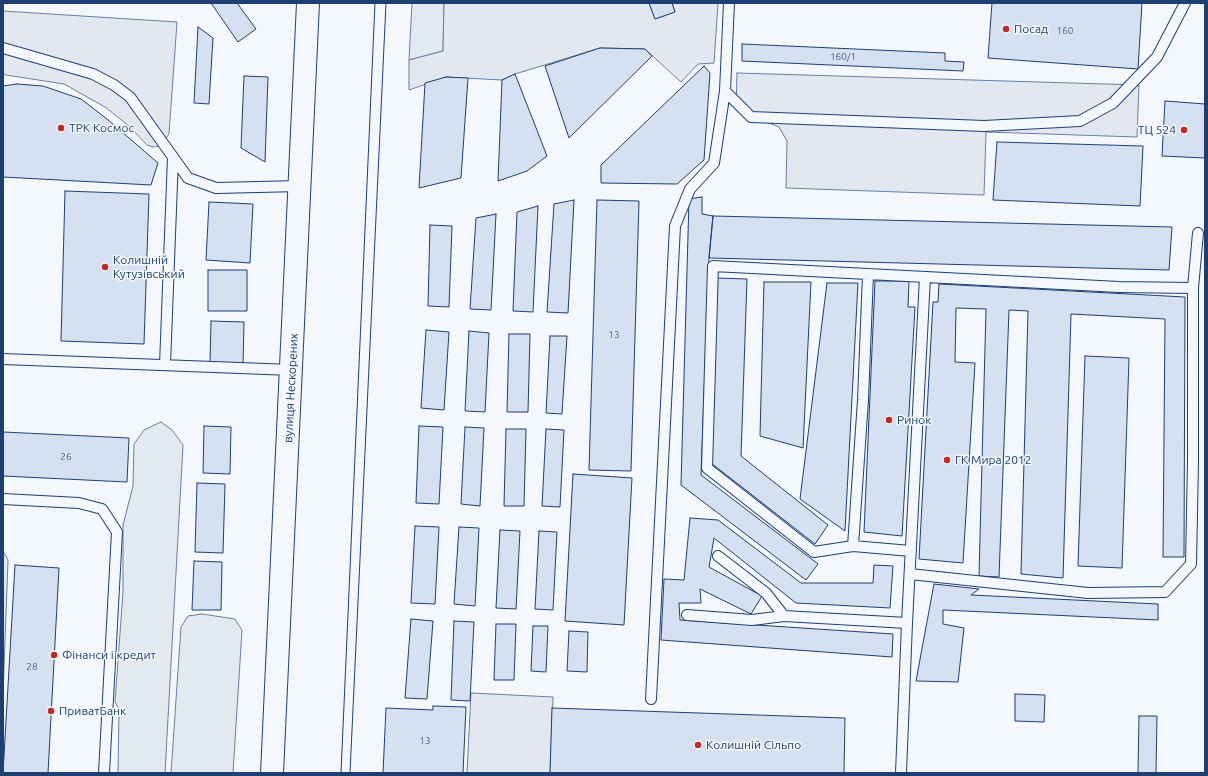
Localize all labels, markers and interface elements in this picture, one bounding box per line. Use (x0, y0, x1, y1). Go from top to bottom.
place label: Посад (1014, 22, 1048, 36)
marker: Посад (1001, 24, 1011, 34)
house number: 160 (1057, 25, 1073, 37)
house number: 160/1 (830, 51, 856, 63)
place label: ТРК Космос (69, 121, 134, 135)
marker: ТРК Космос (56, 123, 66, 133)
place label: ТЦ 524 (1138, 123, 1176, 137)
marker: ТЦ 524 (1179, 125, 1189, 135)
place label: Колишній Кутузівський (113, 253, 185, 281)
marker: Колишній Кутузівський (100, 262, 110, 272)
house number: 13 (608, 329, 620, 341)
street label: вулиця Нескорених (281, 333, 301, 443)
place label: Ринок (897, 413, 931, 427)
marker: Ринок (884, 415, 894, 425)
house number: 26 (60, 451, 72, 463)
place label: ГК Мира 2012 (955, 453, 1032, 467)
marker: ГК Мира 2012 (942, 455, 952, 465)
place label: Фінанси і кредит (62, 648, 156, 662)
marker: Фінанси і кредит (49, 650, 59, 660)
house number: 28 (26, 661, 38, 673)
place label: ПриватБанк (59, 704, 126, 718)
marker: ПриватБанк (46, 706, 56, 716)
house number: 13 (419, 735, 431, 747)
place label: Колишній Сільпо (706, 738, 801, 752)
marker: Колишній Сільпо (693, 740, 703, 750)

